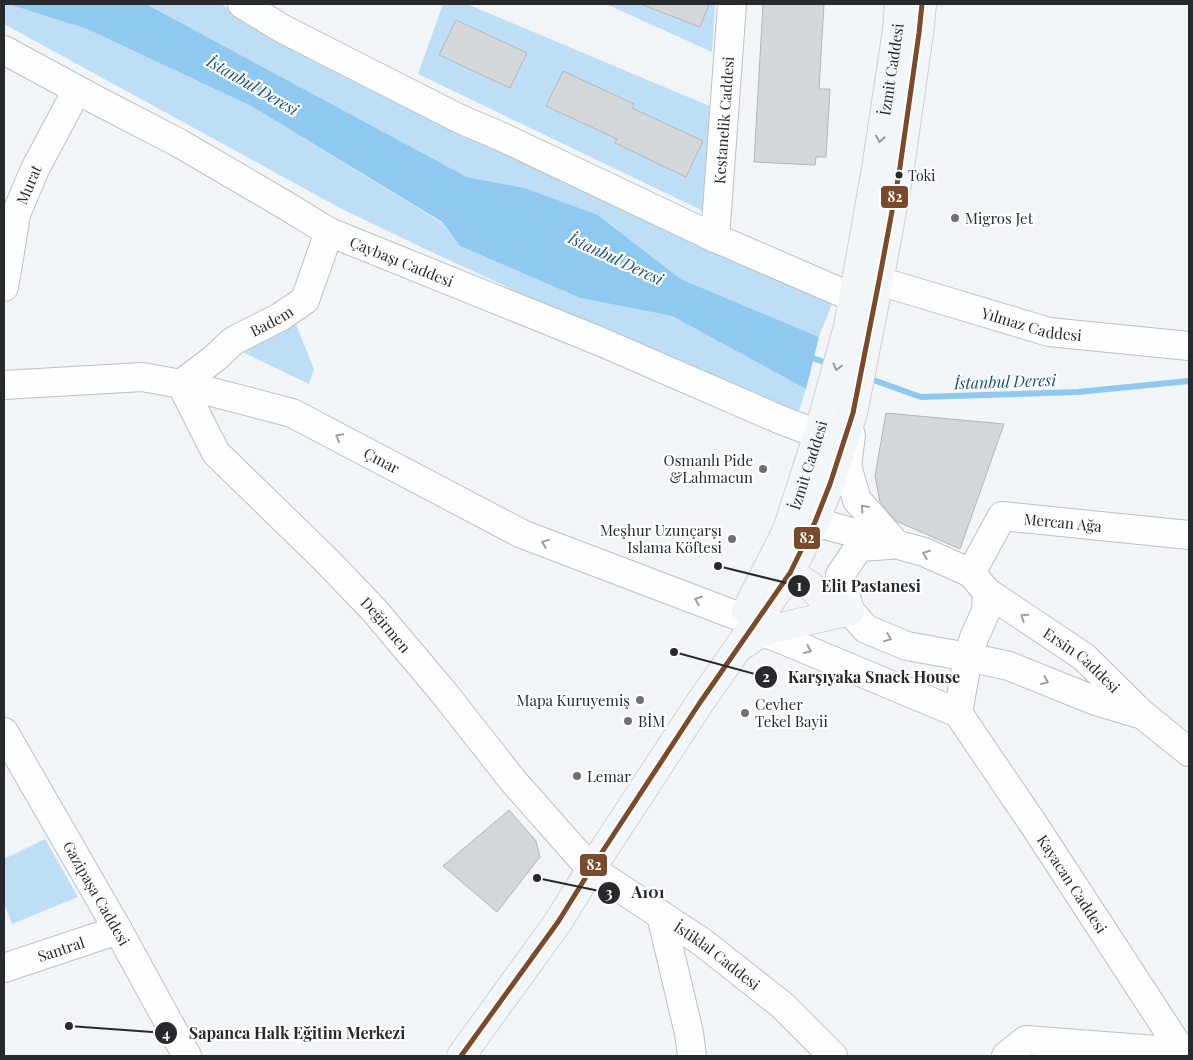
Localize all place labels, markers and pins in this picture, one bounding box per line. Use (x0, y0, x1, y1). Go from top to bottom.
place label: Toki (908, 166, 935, 185)
marker: Toki (894, 170, 904, 180)
place label: Migros Jet (965, 208, 1034, 228)
marker: Migros Jet (949, 212, 961, 224)
place label: Osmanlı Pide &Lahmacun (664, 450, 753, 487)
marker: Osmanlı Pide &Lahmacun (757, 463, 769, 475)
place label: Meşhur Uzunçarşı Islama Köftesi (600, 520, 723, 557)
marker: Meşhur Uzunçarşı Islama Köftesi (726, 533, 738, 545)
callout: Elit Pastanesi (786, 571, 931, 602)
callout: Karşıyaka Snack House (753, 661, 971, 692)
place label: Mapa Kuruyemiş (516, 690, 630, 710)
marker: Mapa Kuruyemiş (634, 694, 646, 706)
place label: Cevher Tekel Bayii (755, 694, 828, 731)
marker: Cevher Tekel Bayii (739, 707, 751, 719)
place label: BİM (638, 711, 665, 731)
marker: BİM (622, 715, 634, 727)
place label: Lemar (587, 766, 631, 786)
marker: Lemar (571, 770, 583, 782)
callout: A101 (596, 877, 675, 908)
callout: Sapanca Halk Eğitim Merkezi (154, 1018, 415, 1049)

